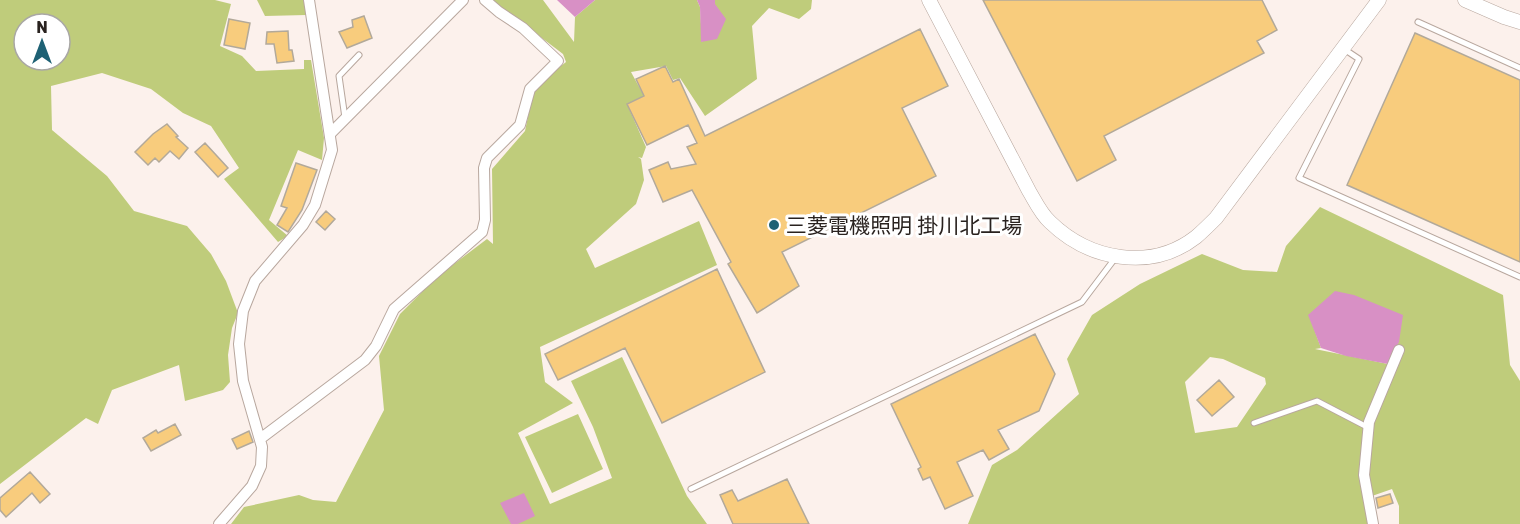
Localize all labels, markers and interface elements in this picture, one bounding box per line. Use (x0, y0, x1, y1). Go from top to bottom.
north arrow (12, 12, 72, 72)
text: N (36, 18, 48, 37)
place label: 三菱電機照明 掛川北工場 (786, 213, 1022, 238)
marker: 三菱電機照明 掛川北工場 (767, 218, 781, 232)

